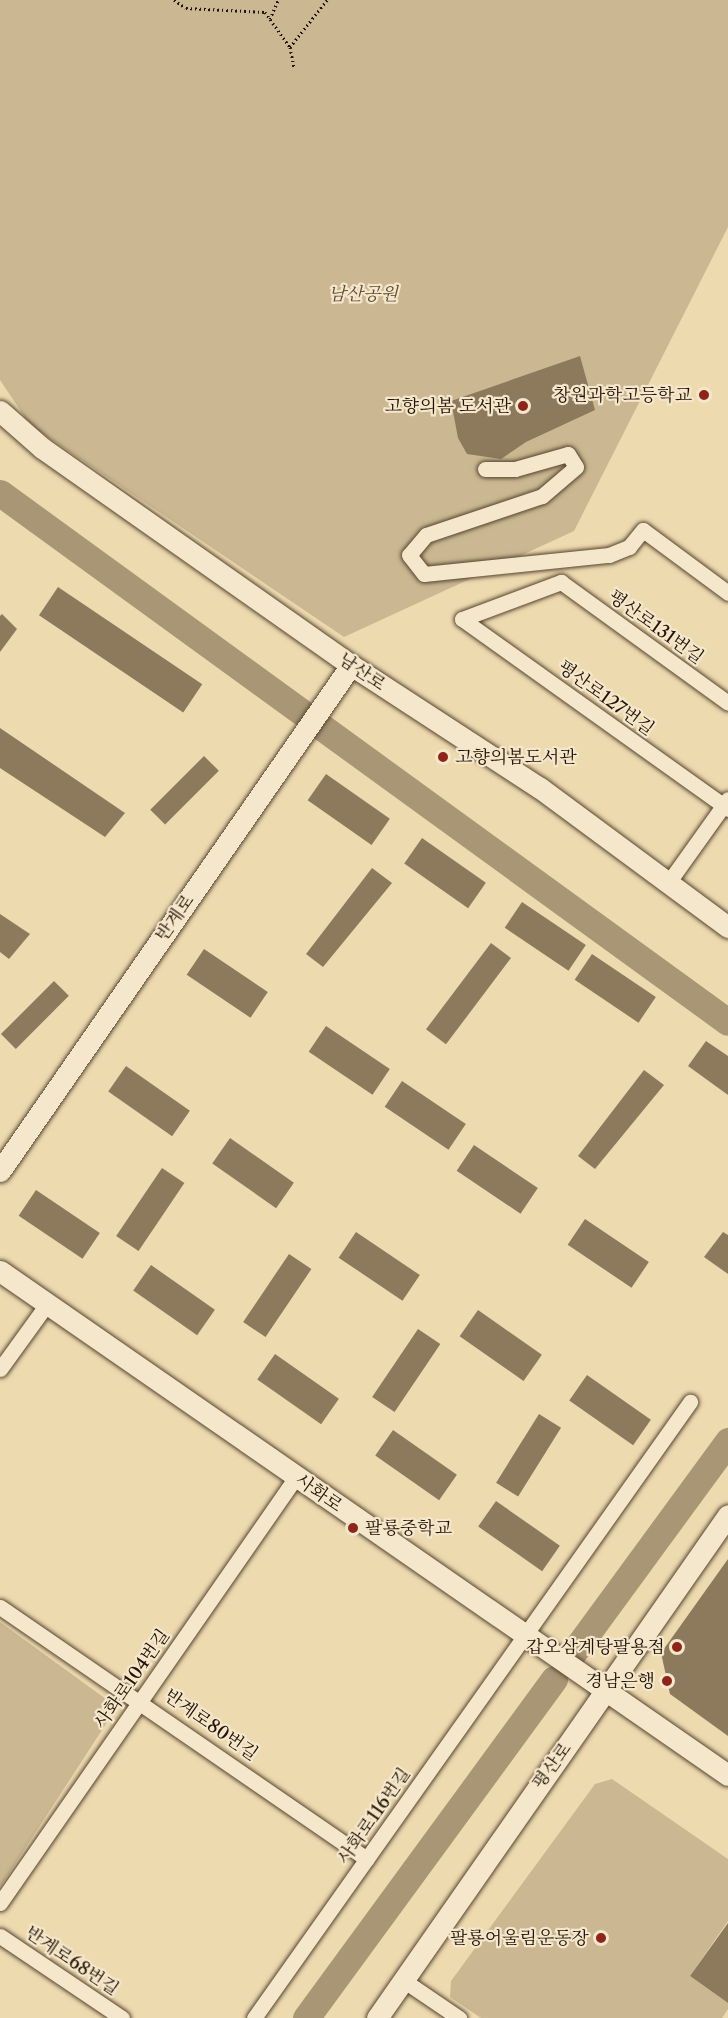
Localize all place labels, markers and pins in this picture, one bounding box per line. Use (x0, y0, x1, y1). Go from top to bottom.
place label: 창원과학고등학교 (553, 384, 692, 406)
marker: 창원과학고등학교 (697, 388, 711, 402)
place label: 고향의봄 도서관 (384, 395, 511, 417)
marker: 고향의봄 도서관 (516, 399, 530, 413)
place label: 고향의봄도서관 (455, 746, 577, 768)
marker: 고향의봄도서관 (436, 750, 450, 764)
place label: 팔룡중학교 (365, 1517, 452, 1539)
marker: 팔룡중학교 (346, 1521, 360, 1535)
place label: 갑오삼계탕팔용점 (526, 1636, 665, 1658)
marker: 갑오삼계탕팔용점 (670, 1640, 684, 1654)
place label: 경남은행 (585, 1670, 655, 1692)
marker: 경남은행 (660, 1674, 674, 1688)
place label: 팔룡어울림운동장 (450, 1927, 589, 1949)
marker: 팔룡어울림운동장 (594, 1931, 608, 1945)

